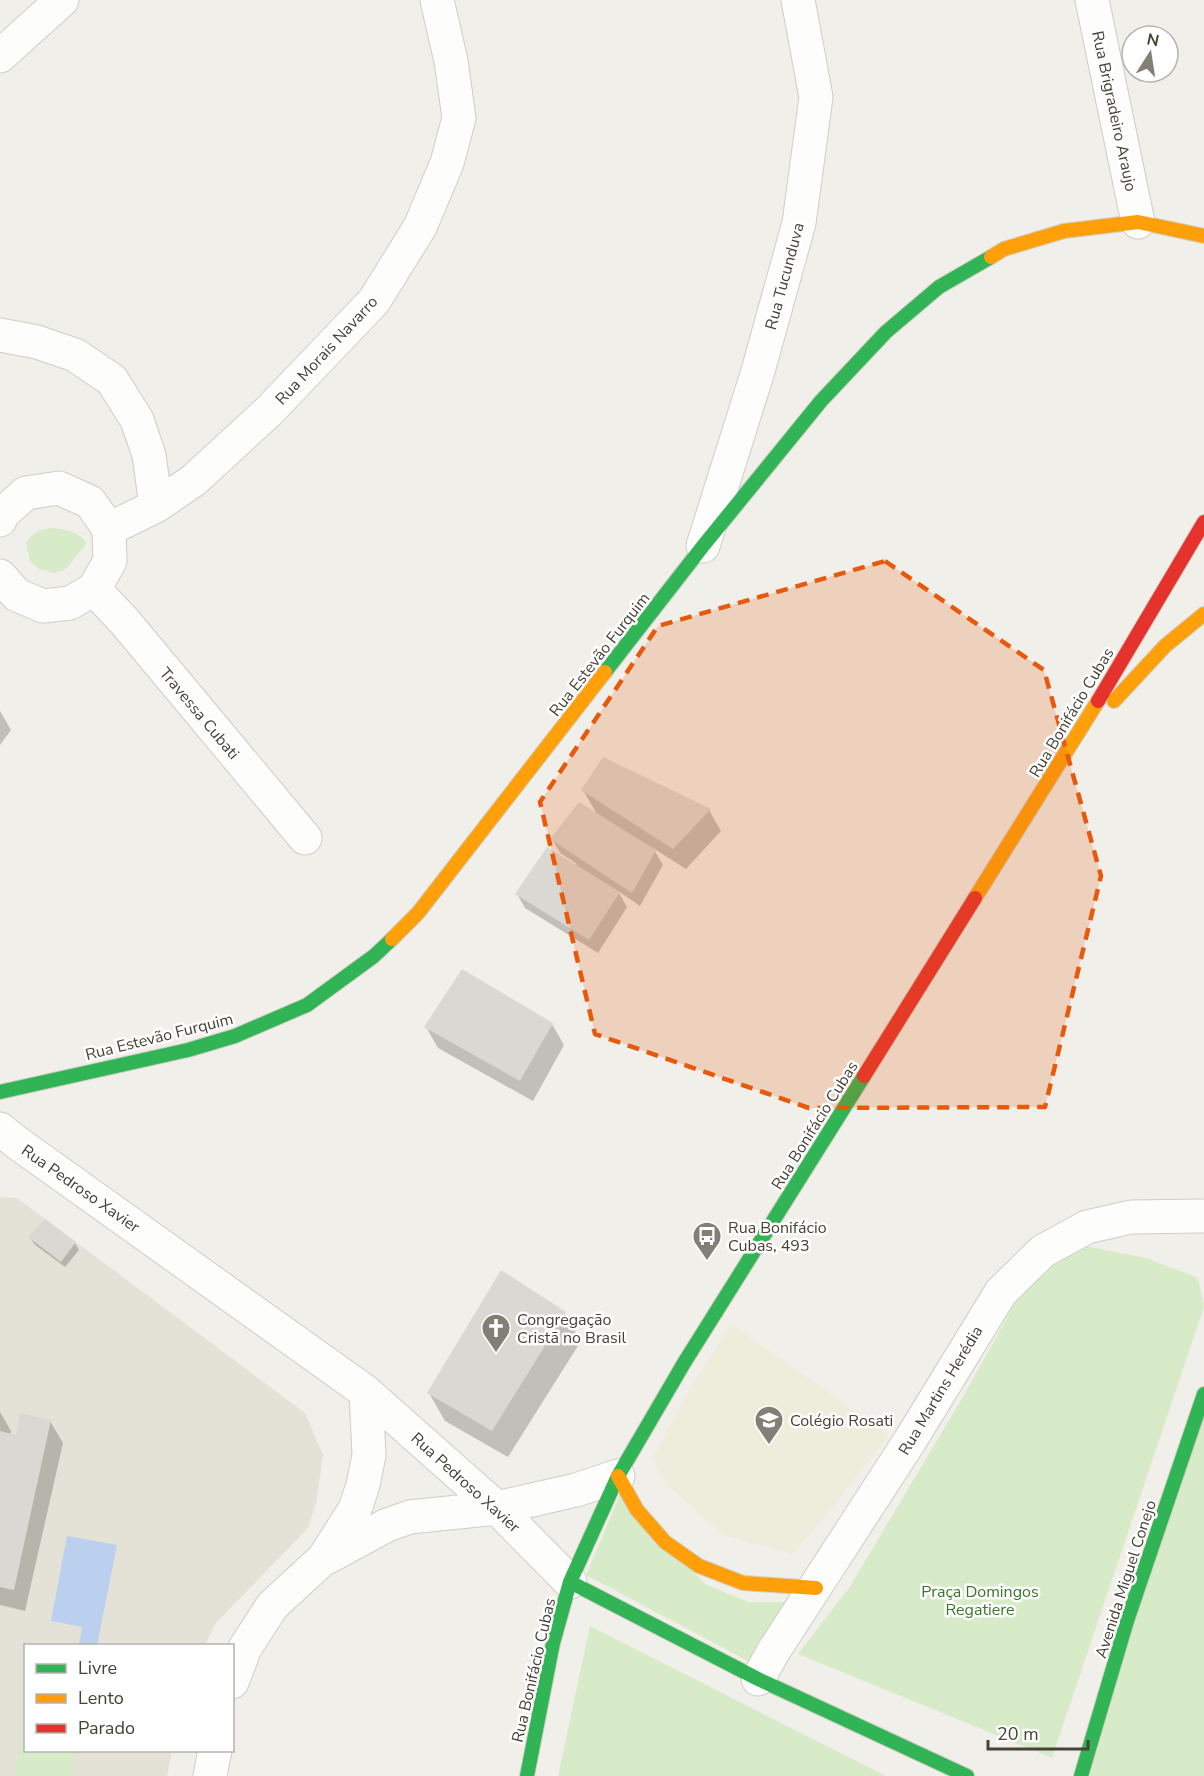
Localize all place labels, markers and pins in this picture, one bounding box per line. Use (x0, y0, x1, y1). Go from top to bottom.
place label: Rua Bonifácio Cubas, 493 (728, 1217, 827, 1257)
bus stop icon: Rua Bonifácio Cubas, 493 (691, 1220, 723, 1262)
place label: Congregação Cristã no Brasil (517, 1309, 626, 1349)
church icon: Congregação Cristã no Brasil (480, 1312, 512, 1354)
school or university icon: Colégio Rosati (753, 1404, 785, 1446)
place label: Colégio Rosati (790, 1410, 893, 1432)

